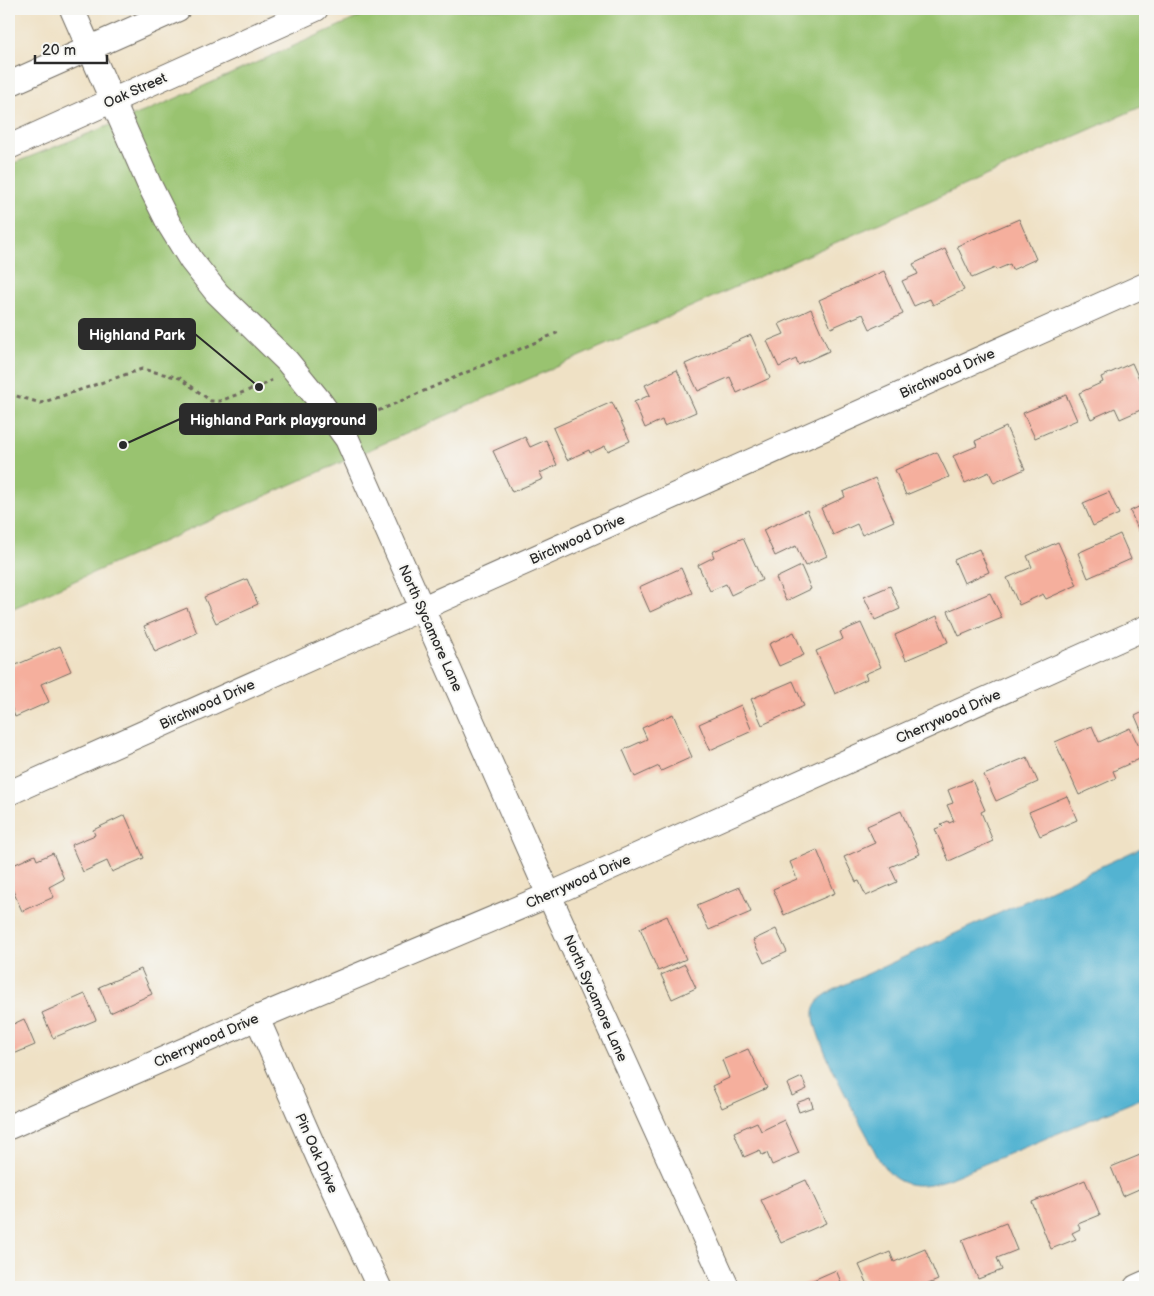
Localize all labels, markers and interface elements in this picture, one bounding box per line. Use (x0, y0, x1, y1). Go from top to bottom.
scale bar (35, 32, 108, 64)
text: 20 m (42, 41, 76, 60)
street label: Oak Street (101, 69, 170, 112)
callout: Highland Park (79, 319, 195, 349)
text: Highland Park (89, 326, 185, 345)
street label: Birchwood Drive (897, 345, 998, 402)
callout: Highland Park playground (180, 404, 376, 434)
text: Highland Park playground (190, 411, 366, 430)
street label: Birchwood Drive (527, 511, 628, 568)
street label: North Sycamore Lane (395, 562, 466, 694)
street label: Birchwood Drive (157, 676, 258, 733)
street label: Cherrywood Drive (893, 686, 1003, 747)
street label: Cherrywood Drive (523, 851, 633, 912)
street label: North Sycamore Lane (560, 932, 631, 1064)
street label: Cherrywood Drive (151, 1010, 261, 1071)
street label: Pin Oak Drive (291, 1111, 342, 1196)

